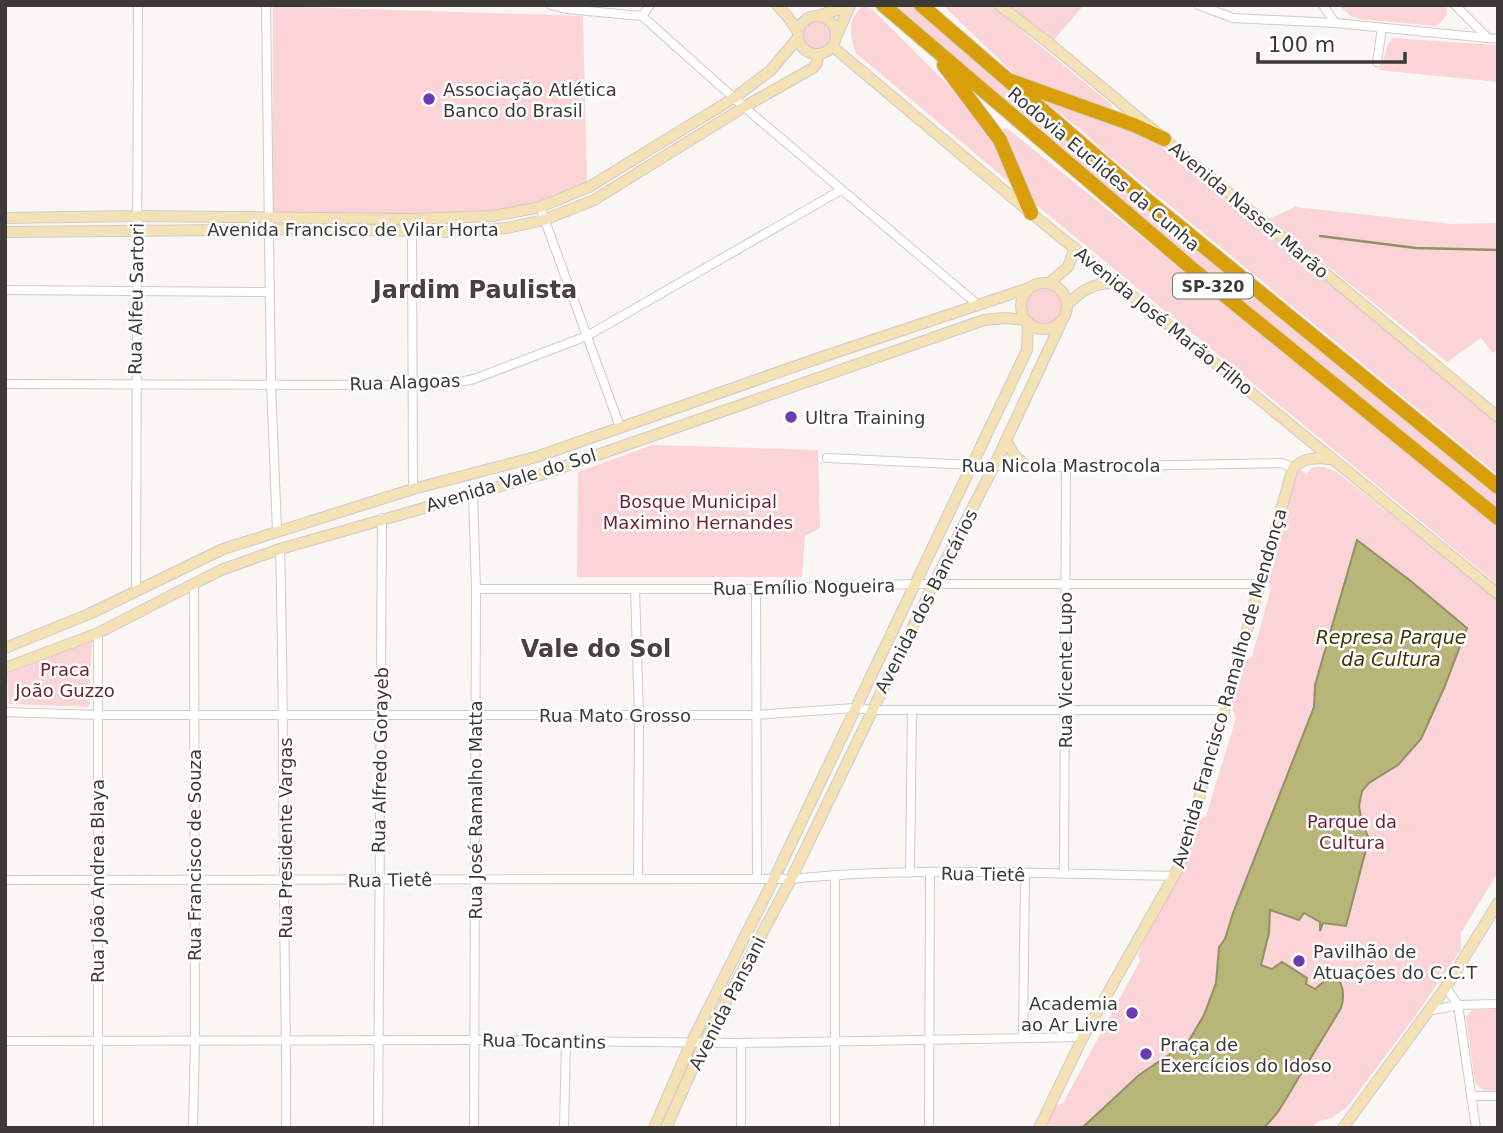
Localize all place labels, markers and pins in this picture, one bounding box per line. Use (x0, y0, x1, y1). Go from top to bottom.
place label: Associação Atlética Banco do Brasil (443, 79, 617, 121)
marker: Associação Atlética Banco do Brasil (421, 91, 437, 107)
place label: Ultra Training (805, 407, 925, 428)
marker: Ultra Training (783, 409, 799, 425)
place label: Pavilhão de Atuações do C.C.T (1313, 941, 1478, 983)
marker: Pavilhão de Atuações do C.C.T (1291, 953, 1307, 969)
place label: Academia ao Ar Livre (1021, 993, 1118, 1035)
marker: Academia ao Ar Livre (1124, 1005, 1140, 1021)
place label: Praça de Exercícios do Idoso (1160, 1034, 1332, 1076)
marker: Praça de Exercícios do Idoso (1138, 1046, 1154, 1062)

